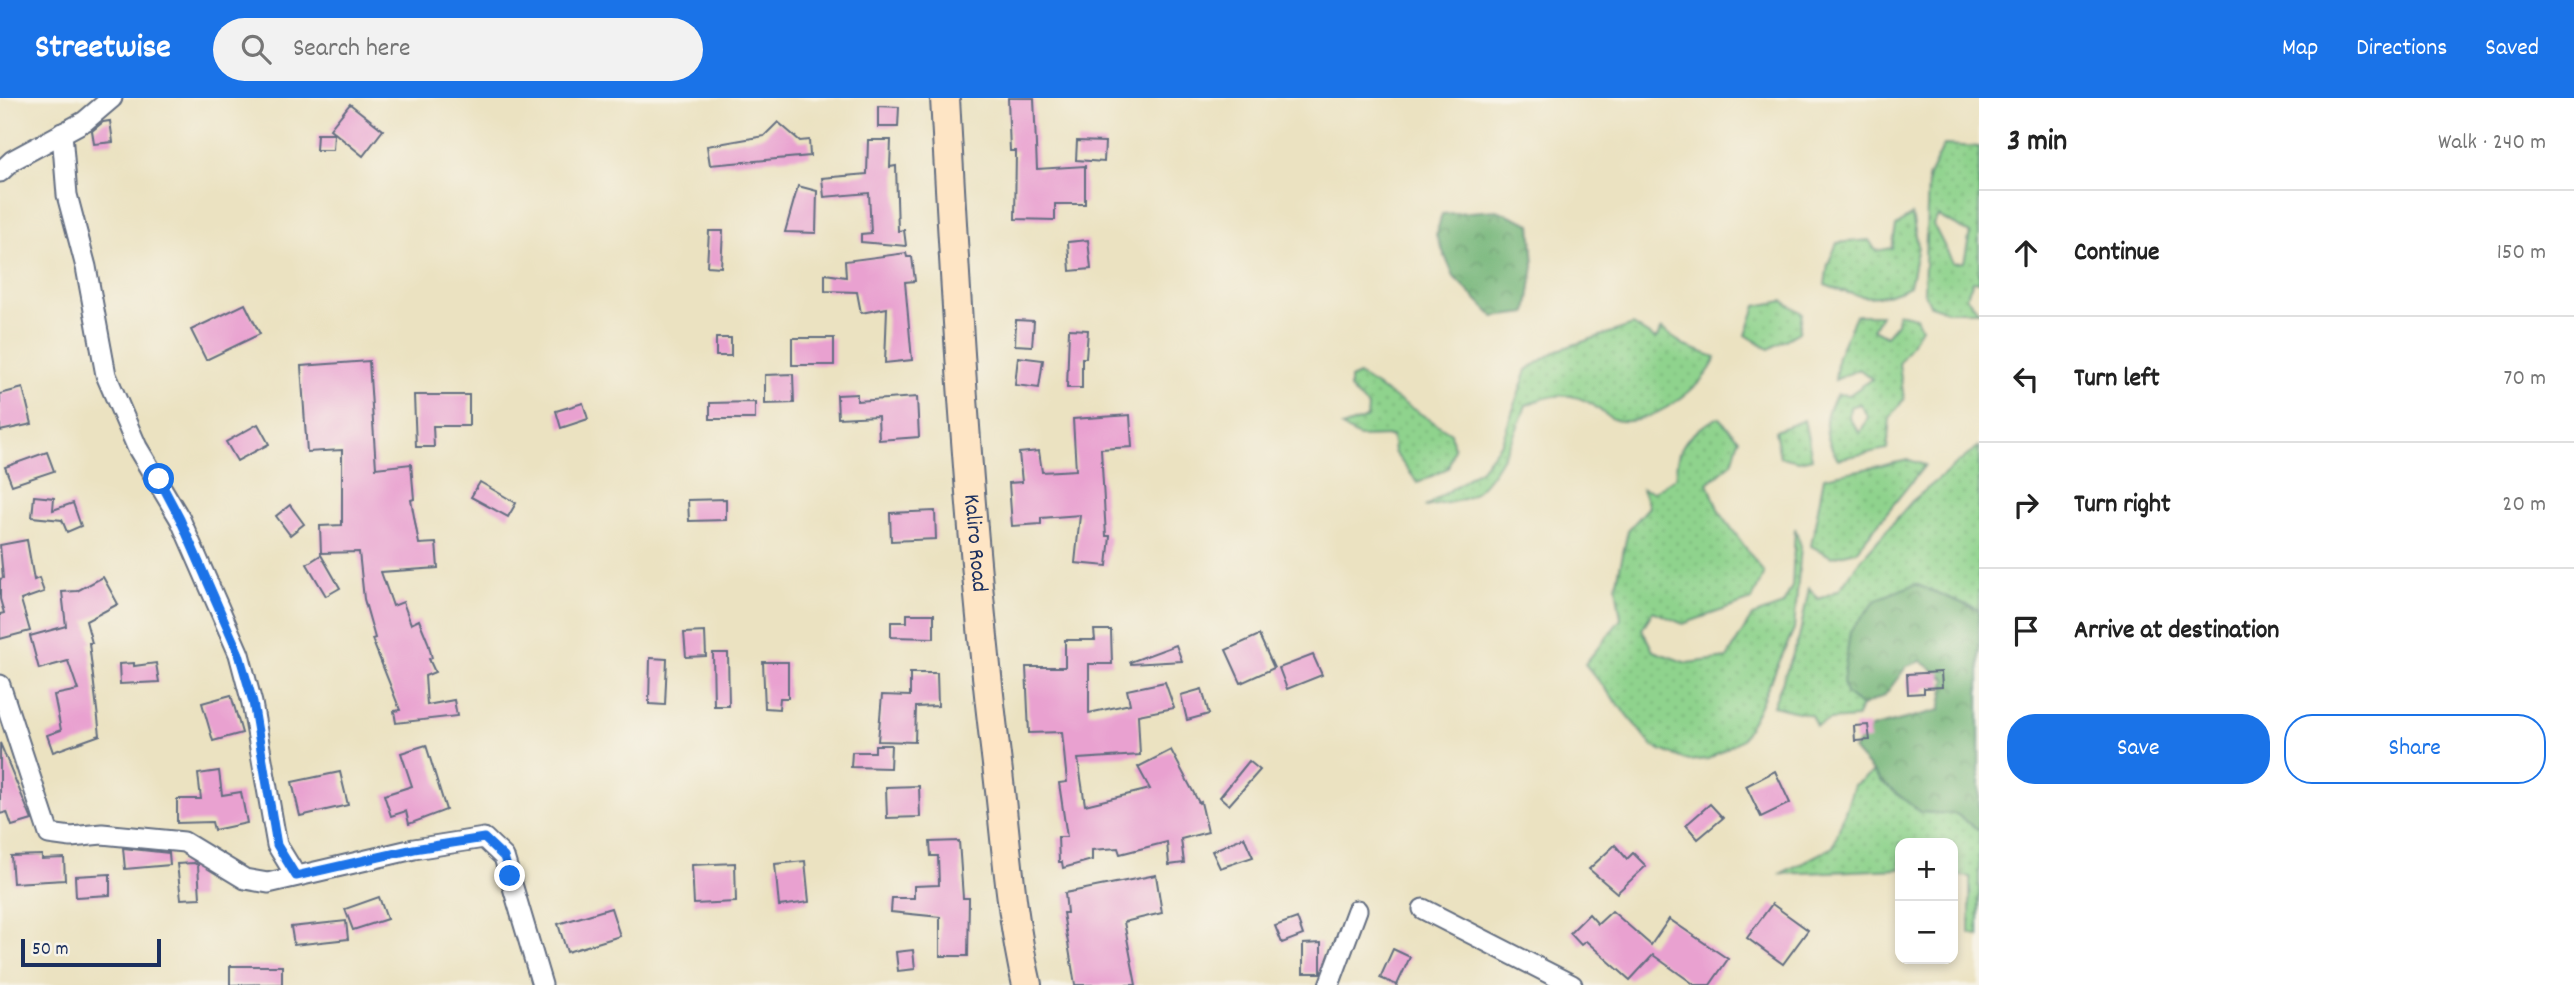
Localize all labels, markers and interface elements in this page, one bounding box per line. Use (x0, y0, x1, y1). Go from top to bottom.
search box (213, 18, 703, 81)
text: Streetwise (35, 26, 171, 73)
icon: search (237, 30, 275, 68)
text: Search here (293, 31, 410, 68)
text: Map (2282, 32, 2318, 66)
text: Directions (2356, 32, 2447, 66)
text: Saved (2485, 32, 2539, 66)
text: 3 min (2007, 122, 2067, 165)
text: Walk · 240 m (2438, 127, 2546, 160)
icon: ahead (2007, 234, 2045, 272)
text: Continue (2074, 235, 2159, 272)
text: 150 m (2497, 237, 2546, 270)
icon: left (2007, 360, 2045, 398)
text: Turn left (2074, 361, 2160, 398)
text: 70 m (2504, 363, 2546, 396)
route start (143, 463, 174, 494)
icon: right (2007, 486, 2045, 524)
text: Turn right (2074, 487, 2171, 524)
text: 20 m (2502, 489, 2546, 522)
street label: Kaliro Road (954, 493, 995, 593)
icon: arrive (2007, 612, 2045, 650)
text: Arrive at destination (2074, 613, 2279, 650)
button: Save (2007, 714, 2270, 784)
button: Share (2284, 714, 2546, 784)
map controls (1895, 838, 1958, 964)
button: + (1895, 838, 1958, 901)
route end (494, 860, 525, 891)
button: − (1895, 901, 1958, 964)
scale bar (21, 936, 161, 968)
text: 50 m (32, 937, 69, 964)

